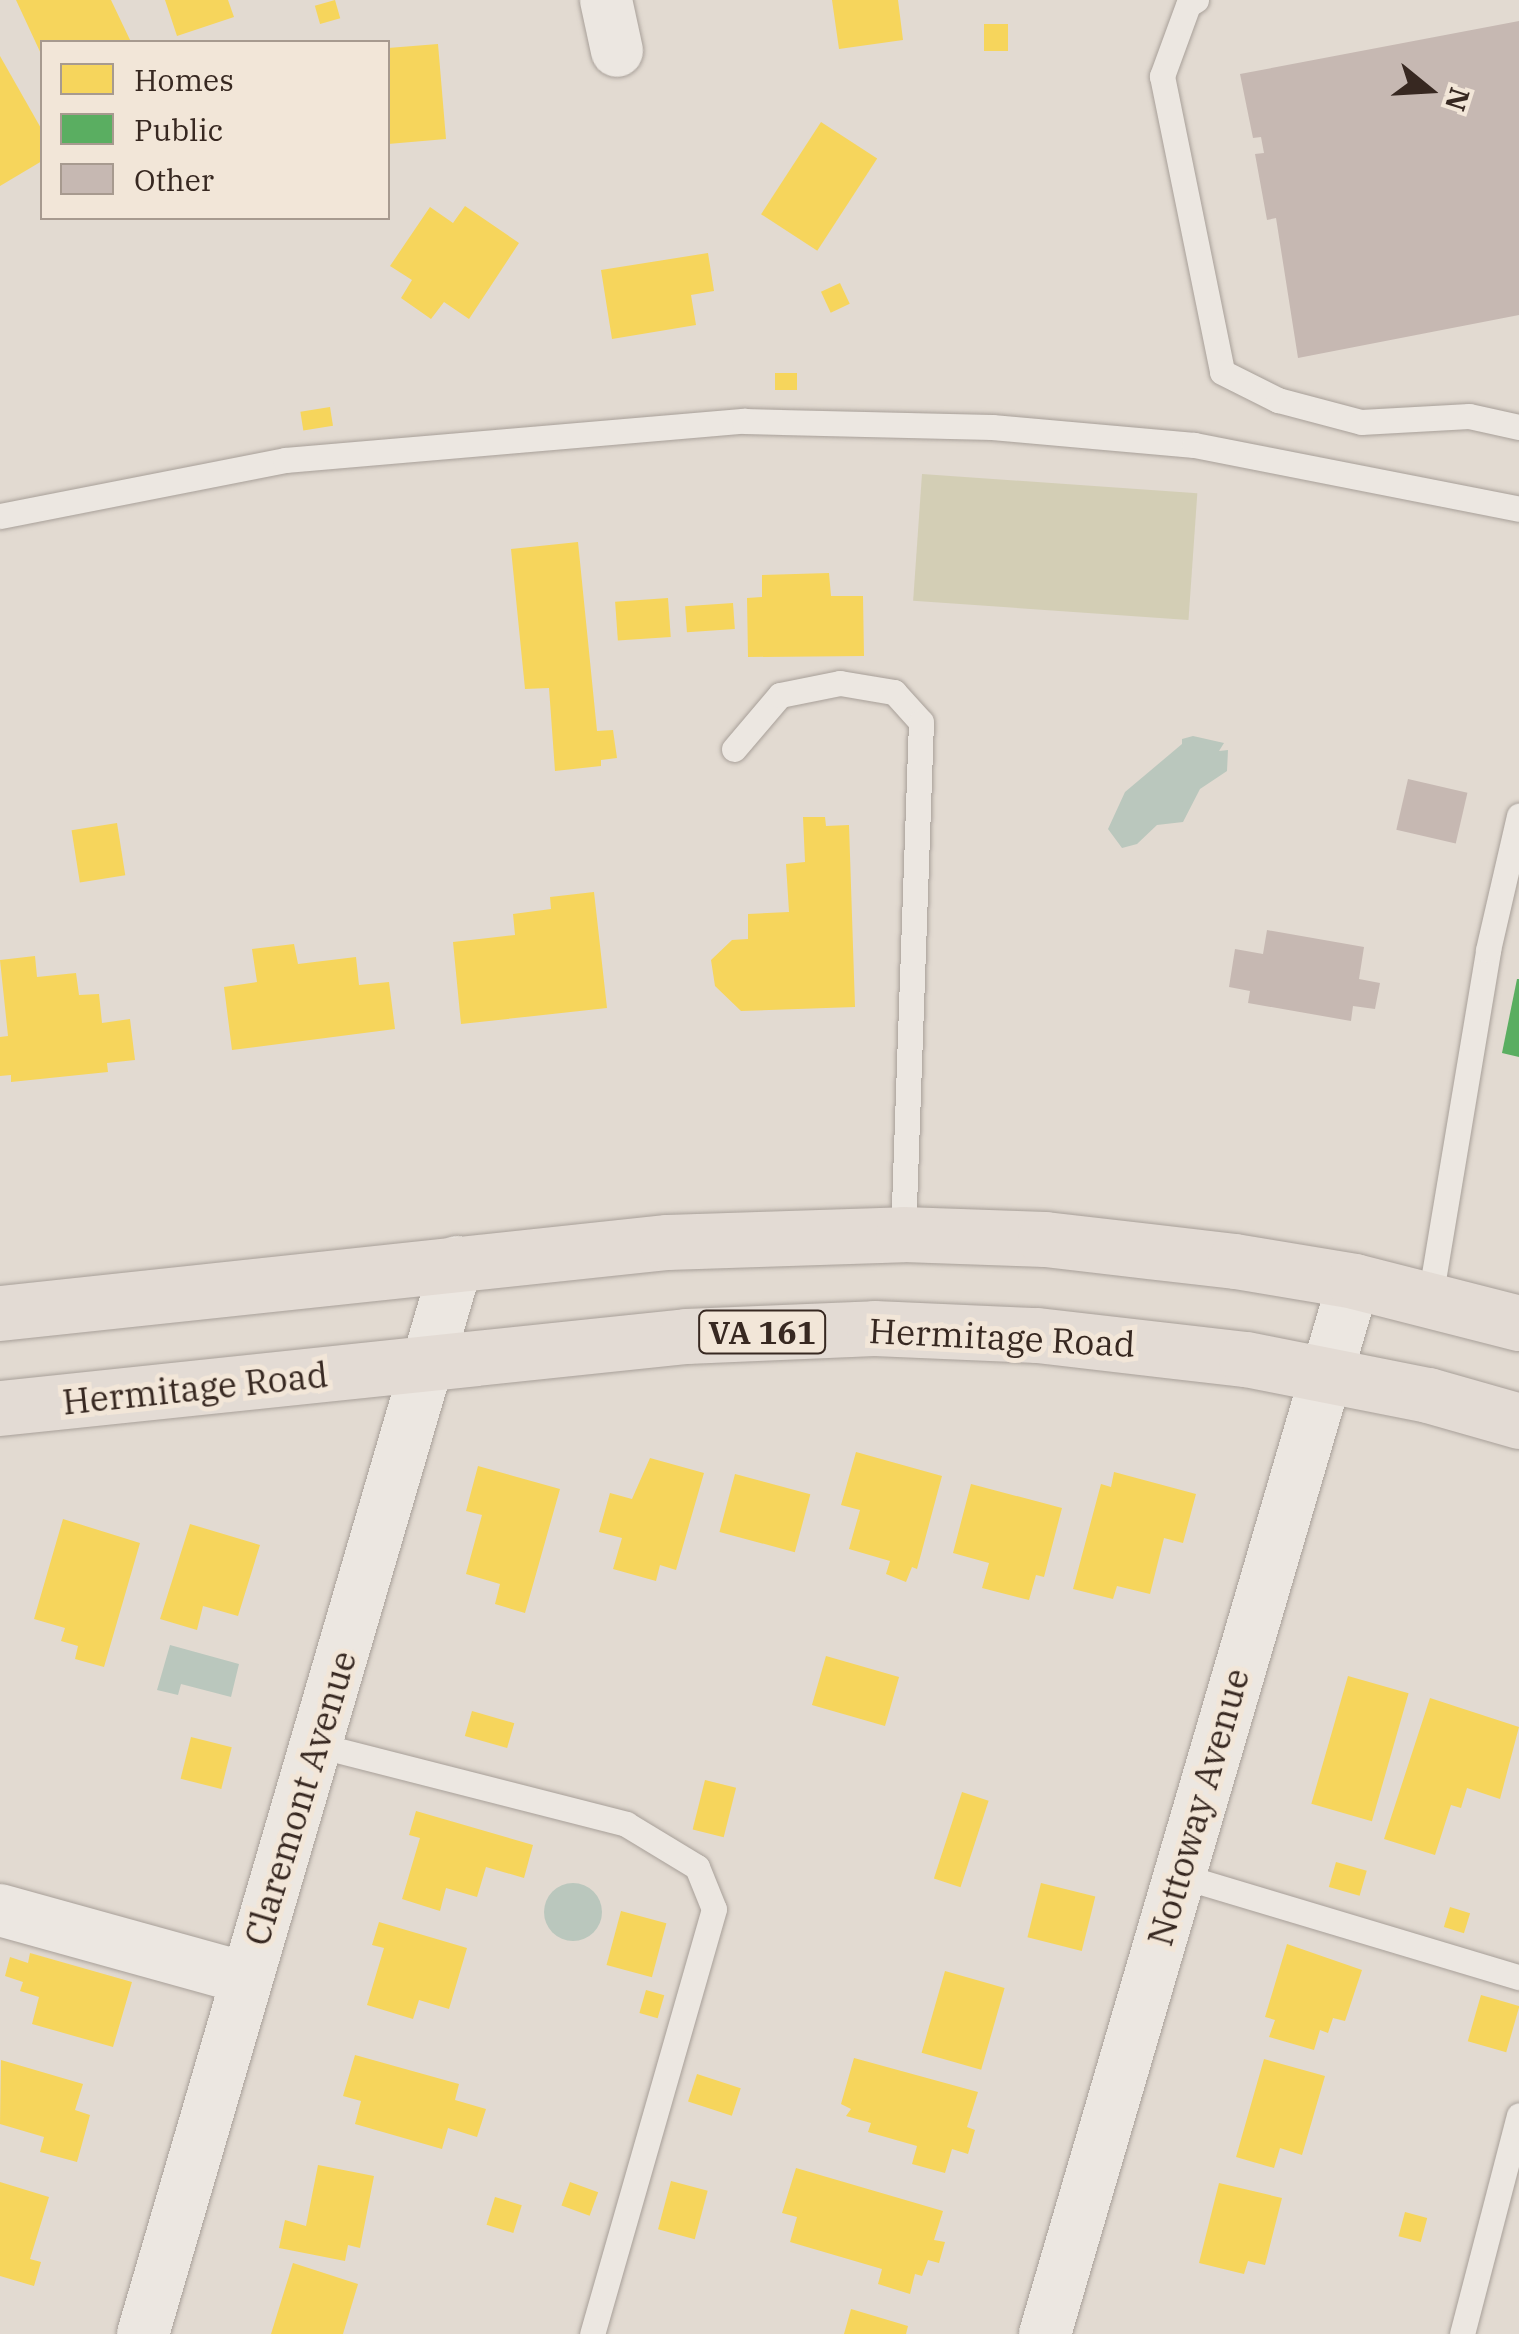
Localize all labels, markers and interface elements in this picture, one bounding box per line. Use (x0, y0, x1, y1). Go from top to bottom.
legend (40, 40, 390, 220)
north arrow (1379, 40, 1479, 140)
text: Homes (134, 60, 234, 99)
text: N (1437, 83, 1479, 116)
text: Public (134, 110, 223, 149)
text: Other (134, 160, 214, 199)
road number: VA 161 (697, 1305, 827, 1359)
street label: Hermitage Road (868, 1309, 1136, 1365)
street label: Hermitage Road (60, 1353, 330, 1423)
street label: Claremont Avenue (235, 1646, 365, 1950)
street label: Nottoway Avenue (1138, 1664, 1258, 1950)

